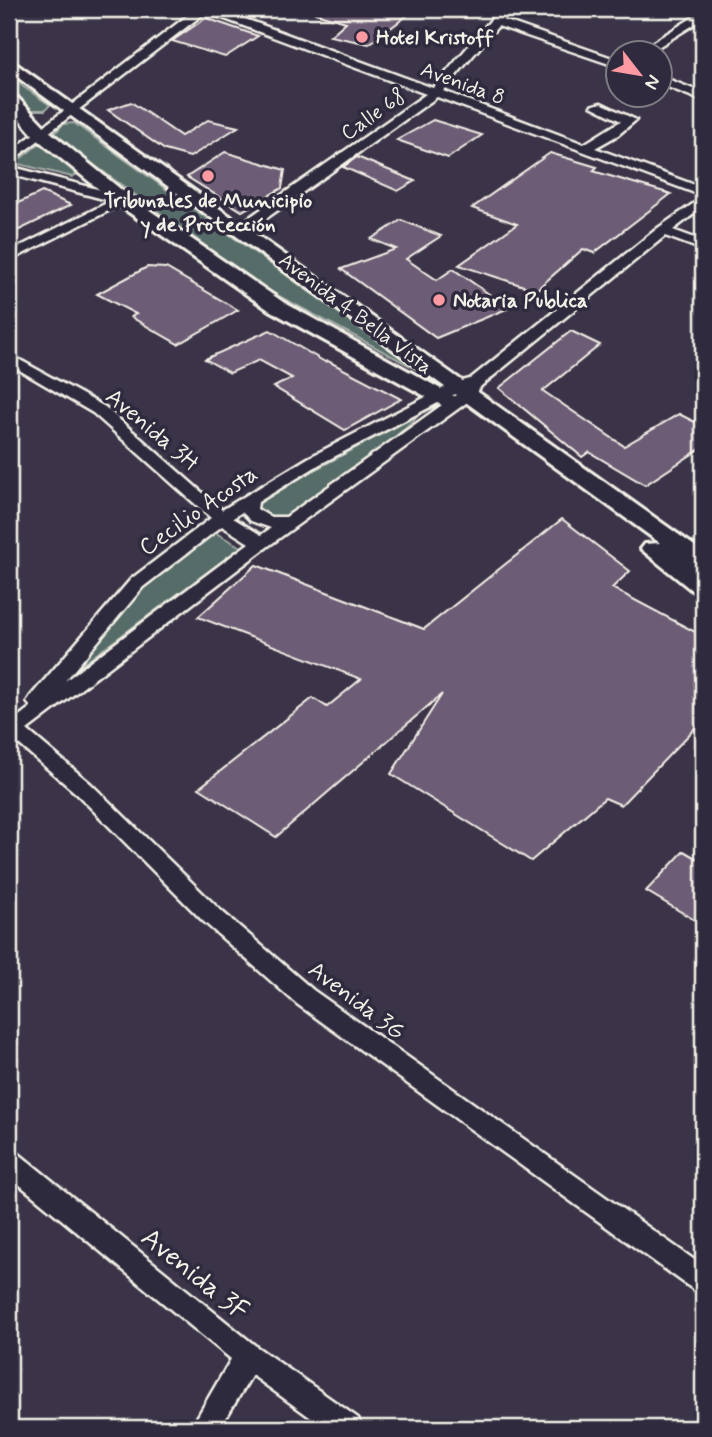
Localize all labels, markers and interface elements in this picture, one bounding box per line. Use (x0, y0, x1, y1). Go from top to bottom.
place label: Hotel Kristoff (376, 24, 495, 52)
marker: Hotel Kristoff (354, 29, 370, 45)
north arrow (604, 38, 674, 108)
street label: Avenida 8 (417, 56, 509, 112)
text: N (638, 70, 666, 94)
street label: Calle 68 (336, 82, 412, 147)
marker: Tribunales de Municipio y de Protección (200, 168, 216, 184)
place label: Tribunales de Municipio y de Protección (104, 187, 312, 239)
street label: Avenida 4 Bella Vista (273, 247, 438, 381)
place label: Notaria Publica (453, 287, 588, 315)
marker: Notaria Publica (431, 292, 447, 308)
street label: Avenida 3H (99, 382, 205, 479)
street label: Cecilio Acosta (133, 459, 264, 564)
street label: Avenida 3G (301, 955, 411, 1048)
street label: Avenida 3F (133, 1220, 256, 1330)

